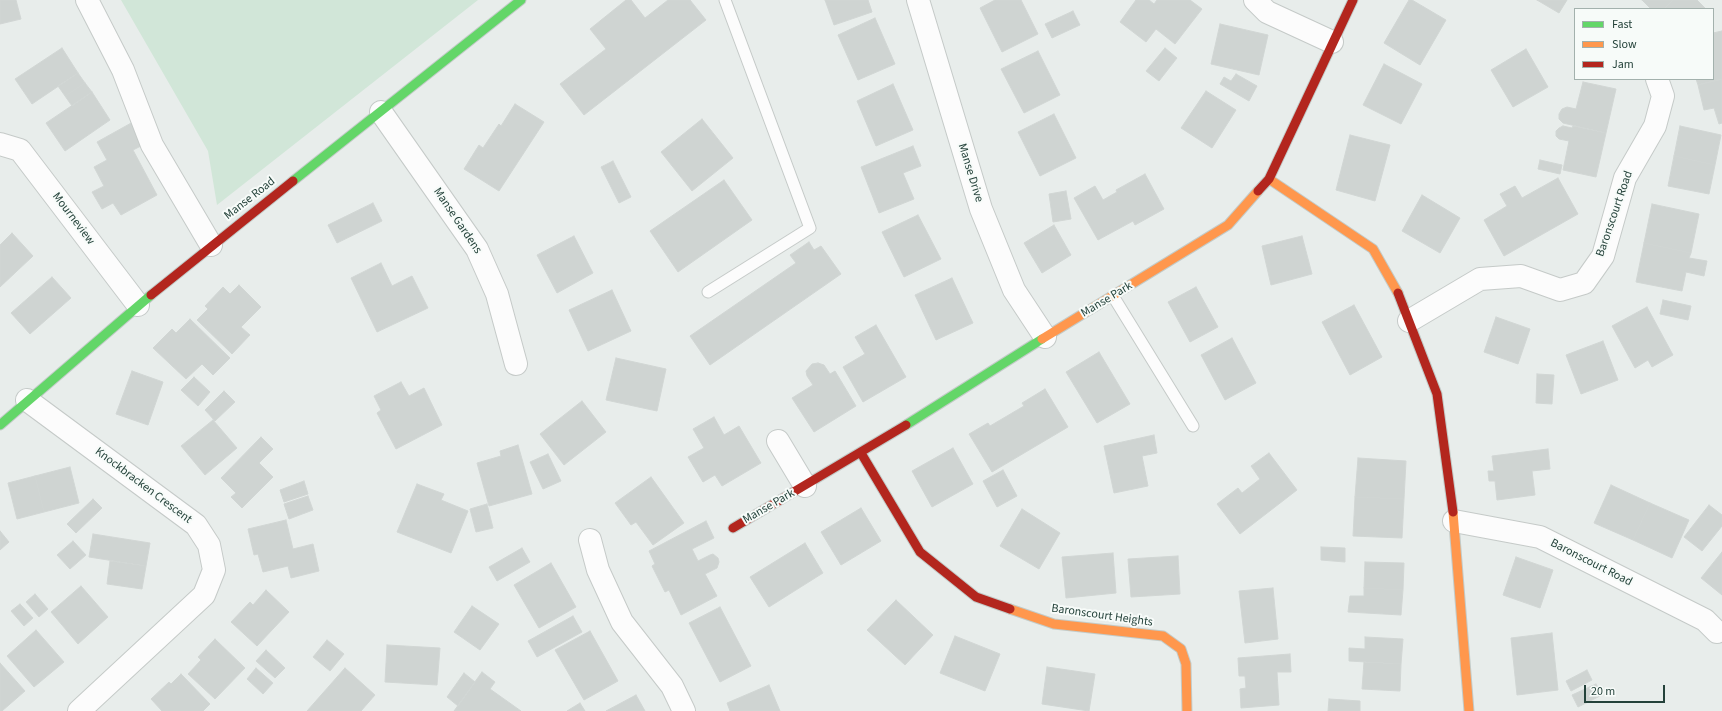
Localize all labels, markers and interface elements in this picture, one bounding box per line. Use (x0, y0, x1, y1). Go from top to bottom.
legend (1574, 8, 1714, 80)
text: Fast (1612, 16, 1632, 33)
text: Slow (1612, 36, 1637, 53)
text: Jam (1612, 56, 1634, 73)
street label: Manse Drive (954, 142, 986, 204)
street label: Baronscourt Road (1594, 169, 1636, 259)
street label: Manse Road (222, 175, 278, 223)
street label: Manse Gardens (430, 185, 484, 257)
street label: Mourneview (49, 190, 97, 248)
street label: Manse Park (1079, 279, 1135, 321)
street label: Knockbracken Crescent (92, 445, 194, 527)
street label: Manse Park (741, 486, 797, 528)
street label: Baronscourt Road (1548, 536, 1634, 590)
street label: Baronscourt Heights (1050, 602, 1154, 630)
scale bar (1586, 677, 1667, 703)
text: 20 m (1591, 683, 1615, 700)

